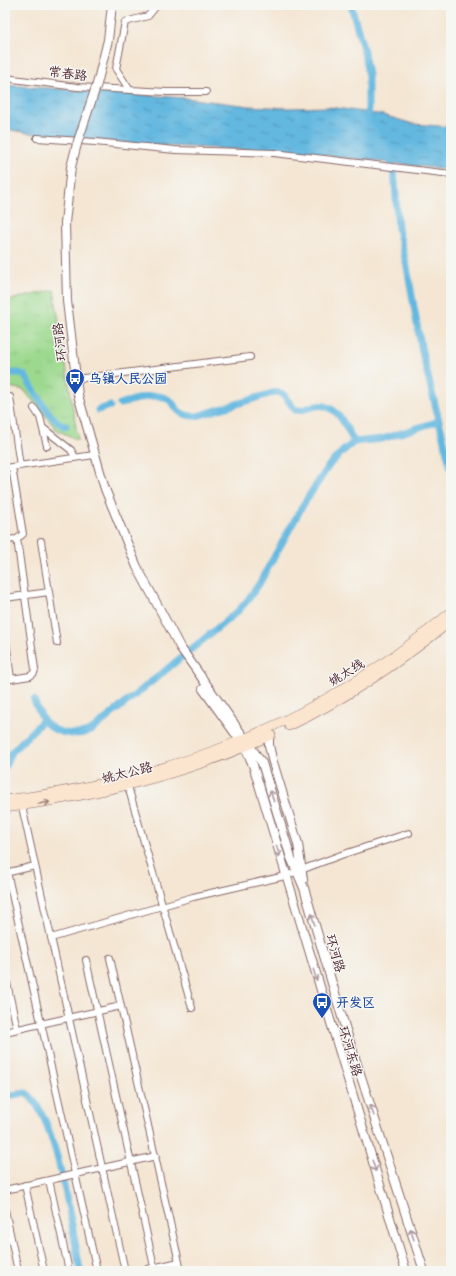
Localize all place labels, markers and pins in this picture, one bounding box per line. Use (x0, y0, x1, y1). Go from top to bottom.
bus stop icon: 乌镇人民公园 (64, 367, 86, 395)
place label: 乌镇人民公园 (89, 371, 167, 390)
bus stop icon: 开发区 (311, 991, 333, 1019)
place label: 开发区 (336, 995, 375, 1014)

